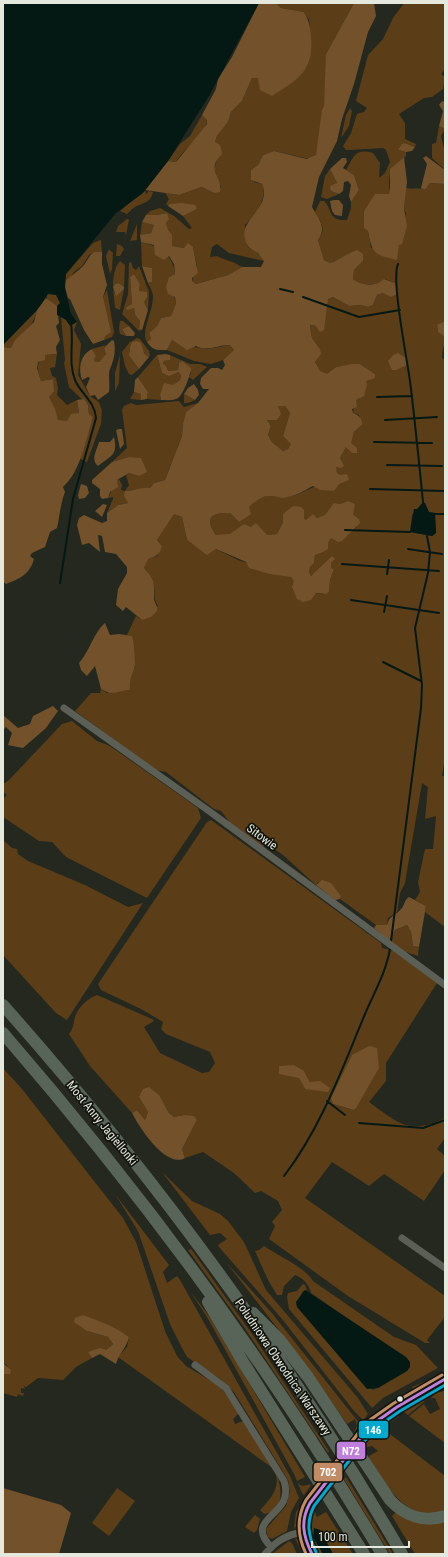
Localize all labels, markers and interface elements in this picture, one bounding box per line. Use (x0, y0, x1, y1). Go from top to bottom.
street label: Sitowie (244, 821, 280, 853)
street label: Most Anny Jagiellonki (64, 1078, 140, 1168)
street label: Południowa Obwodnica Warszawy (232, 1296, 334, 1438)
unlabelled marker (395, 1394, 405, 1404)
line badge: 146 (358, 1420, 389, 1439)
text: 146 (365, 1424, 382, 1437)
line badge: N72 (336, 1441, 366, 1460)
text: N72 (342, 1445, 360, 1458)
line badge: 702 (313, 1462, 343, 1482)
text: 702 (320, 1466, 337, 1479)
scale bar (312, 1523, 409, 1549)
text: 100 m (318, 1530, 348, 1544)

